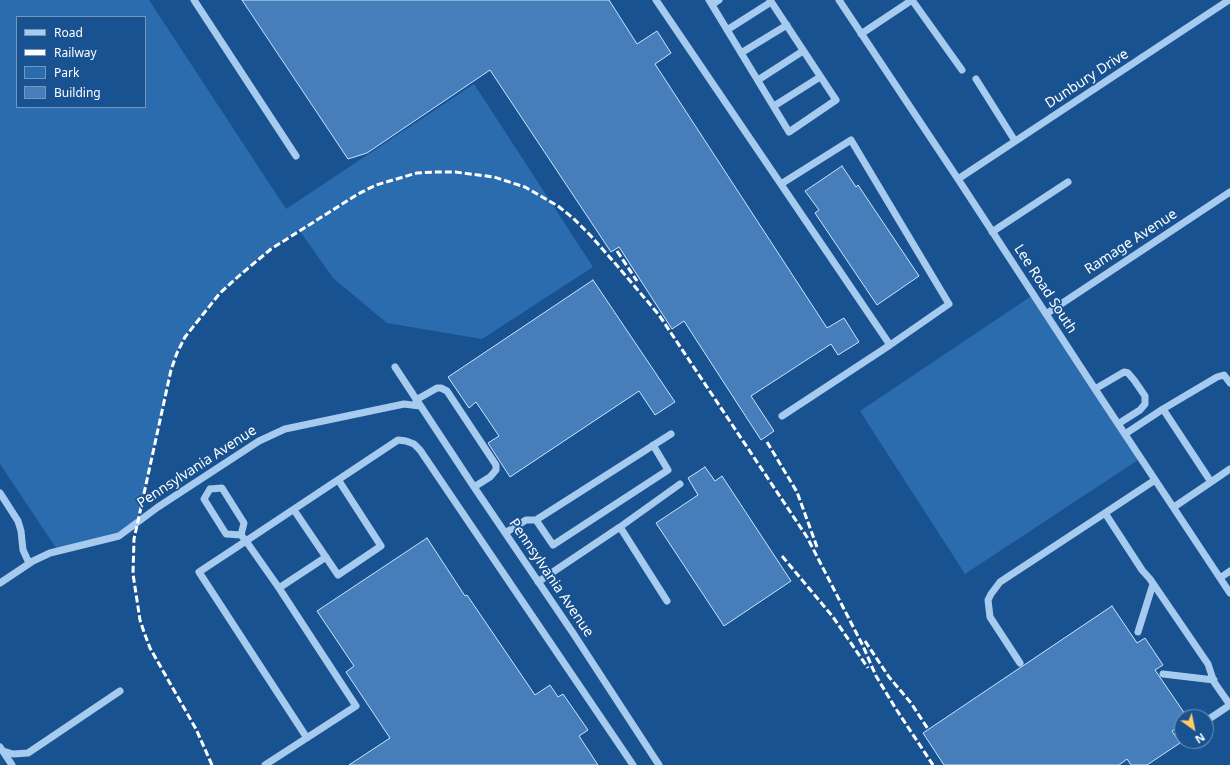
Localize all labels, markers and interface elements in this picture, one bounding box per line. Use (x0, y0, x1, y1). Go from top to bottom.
legend (16, 16, 146, 108)
text: Road (54, 24, 83, 41)
text: Railway (54, 44, 97, 61)
street label: Dunbury Drive (1042, 46, 1132, 112)
text: Park (54, 64, 79, 81)
text: Building (54, 84, 101, 101)
street label: Ramage Avenue (1082, 206, 1180, 278)
street label: Lee Road South (1010, 241, 1080, 337)
street label: Pennsylvania Avenue (134, 422, 260, 512)
street label: Pennsylvania Avenue (505, 516, 597, 640)
north arrow (1174, 709, 1214, 749)
text: N (1192, 730, 1208, 747)

